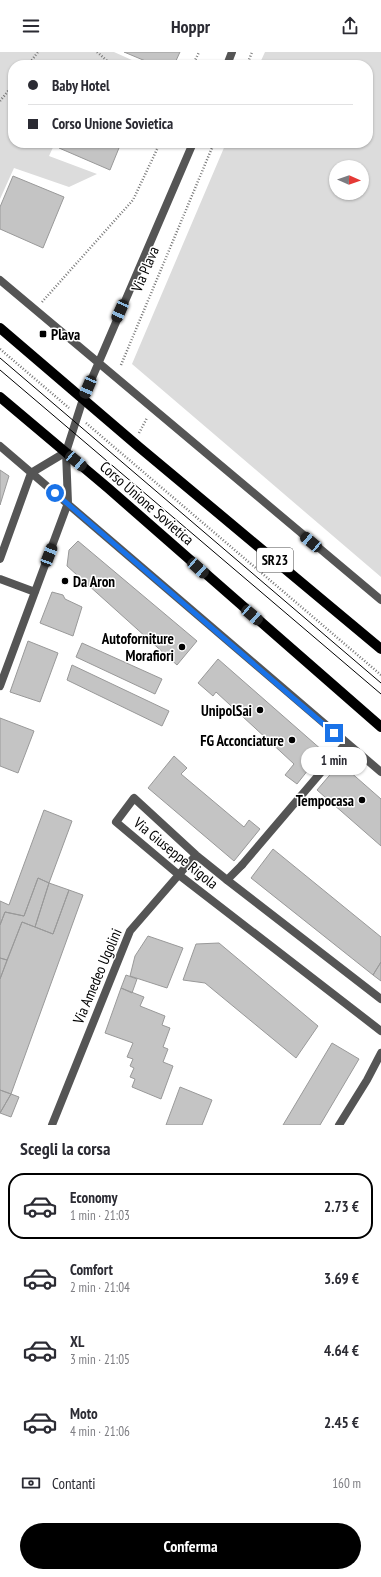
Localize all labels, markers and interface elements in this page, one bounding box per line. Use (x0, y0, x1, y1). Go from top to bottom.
icon: menu (20, 15, 42, 37)
text: Hoppr (171, 15, 210, 38)
icon: share (339, 15, 361, 37)
text: Baby Hotel (52, 76, 110, 95)
text: Corso Unione Sovietica (52, 114, 173, 133)
north arrow (329, 160, 369, 200)
map controls (329, 160, 369, 200)
street label: Via Plava (127, 243, 163, 295)
car (110, 298, 130, 324)
place label: Plava (51, 325, 80, 344)
marker: Plava (38, 329, 48, 339)
car (78, 374, 98, 400)
car (63, 449, 89, 473)
street label: Corso Unione Sovietica (96, 457, 198, 549)
route start (46, 484, 64, 502)
car (298, 530, 324, 554)
car (39, 542, 59, 568)
road number: SR23 (257, 548, 293, 572)
car (185, 556, 211, 580)
place label: Da Aron (73, 572, 115, 591)
marker: Da Aron (60, 576, 70, 586)
car (239, 603, 265, 627)
place label: Autoforniture Morafiori (101, 629, 174, 665)
marker: Autoforniture Morafiori (177, 642, 187, 652)
place label: UnipolSai (201, 701, 252, 720)
marker: UnipolSai (255, 705, 265, 715)
route end (325, 724, 343, 742)
place label: FG Acconciature (200, 731, 284, 750)
marker: FG Acconciature (287, 735, 297, 745)
callout: 1 min (301, 747, 367, 775)
text: 1 min (321, 752, 347, 769)
place label: Tempocasa (296, 791, 354, 810)
marker: Tempocasa (357, 795, 367, 805)
street label: Via Giuseppe Rigola (129, 813, 222, 893)
street label: Via Amedeo Ugolini (68, 926, 126, 1027)
text: Scegli la corsa (20, 1137, 110, 1160)
icon: car (22, 1188, 58, 1224)
text: Economy (70, 1188, 118, 1207)
text: 2.73 € (324, 1197, 359, 1216)
text: 1 min · 21:03 (70, 1207, 130, 1224)
icon: car (22, 1260, 58, 1296)
text: Comfort (70, 1260, 113, 1279)
text: 3.69 € (324, 1269, 359, 1288)
text: 2 min · 21:04 (70, 1279, 130, 1296)
icon: car (22, 1332, 58, 1368)
text: XL (70, 1332, 84, 1351)
text: 4.64 € (324, 1341, 359, 1360)
text: 3 min · 21:05 (70, 1351, 130, 1368)
icon: car (22, 1404, 58, 1440)
text: Moto (70, 1404, 98, 1423)
text: 2.45 € (324, 1413, 359, 1432)
text: 4 min · 21:06 (70, 1423, 130, 1440)
icon: cash (20, 1472, 42, 1494)
text: Contanti (52, 1474, 96, 1493)
text: 160 m (332, 1475, 361, 1492)
button: Conferma (20, 1523, 361, 1569)

